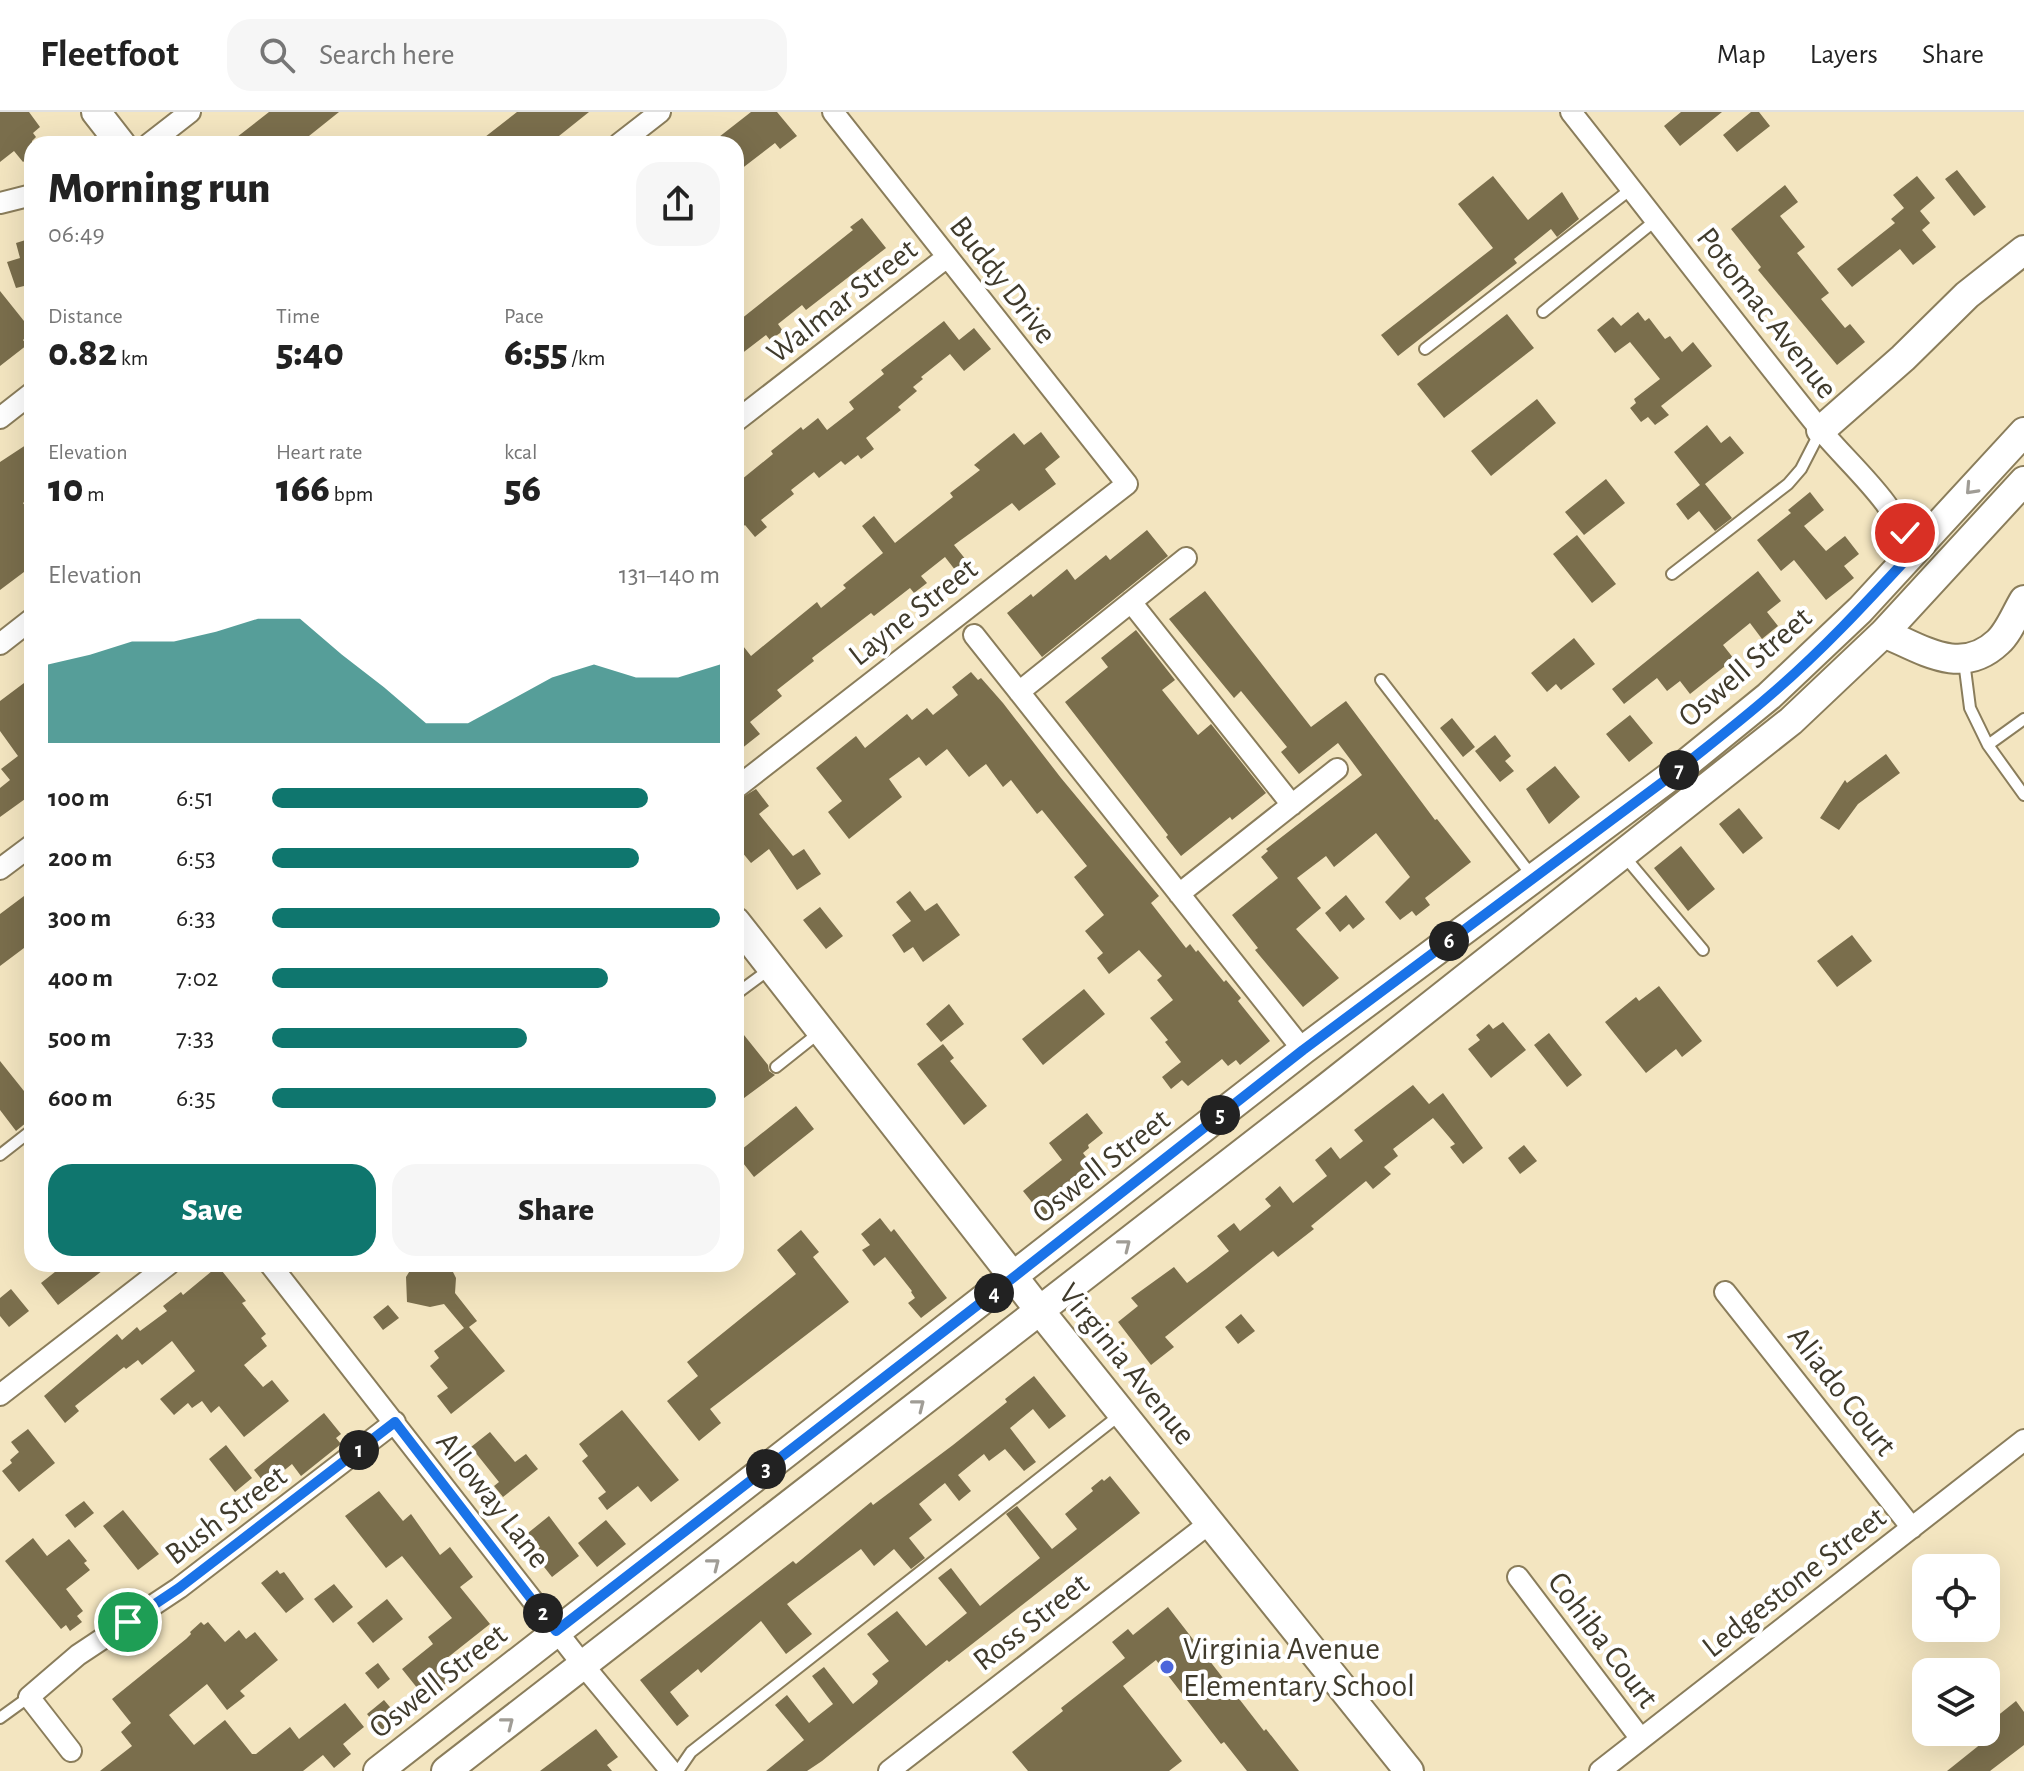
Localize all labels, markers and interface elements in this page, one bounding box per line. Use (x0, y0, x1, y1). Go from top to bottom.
search box (227, 19, 787, 91)
icon: search (255, 33, 299, 77)
text: Fleetfoot (40, 36, 179, 74)
text: Search here (319, 40, 455, 70)
text: Map (1717, 41, 1766, 69)
text: Layers (1810, 41, 1878, 69)
text: Share (1922, 41, 1984, 69)
button: share (636, 162, 720, 246)
text: Morning run (48, 167, 271, 211)
street label: Buddy Drive (944, 210, 1062, 350)
text: 06:49 (48, 221, 105, 247)
street label: Potomac Avenue (1691, 221, 1843, 405)
street label: Walmar Street (761, 233, 923, 369)
text: Distance (48, 305, 123, 327)
text: Time (276, 305, 320, 327)
text: Pace (504, 305, 544, 327)
text: 0.82 (48, 333, 117, 373)
text: 5:40 (276, 333, 344, 373)
text: 6:55 (504, 333, 568, 373)
text: km (117, 347, 148, 369)
text: /km (568, 347, 605, 369)
text: Elevation (48, 441, 128, 463)
text: Heart rate (276, 441, 362, 463)
text: kcal (504, 441, 538, 463)
text: 10 (48, 469, 83, 509)
text: 166 (276, 469, 330, 509)
text: 56 (504, 469, 541, 509)
one-way arrow (1966, 480, 1981, 494)
text: m (83, 483, 105, 505)
text: bpm (330, 483, 373, 505)
pin (1871, 499, 1939, 567)
icon: check (1883, 511, 1927, 555)
street label: Layne Street (843, 552, 983, 672)
text: Elevation (48, 562, 142, 588)
text: 131–140 m (619, 562, 720, 588)
street label: Oswell Street (1672, 601, 1818, 733)
pin: 7 (1659, 750, 1699, 790)
text: 7 (1674, 759, 1684, 781)
text: 100 m (48, 785, 109, 811)
text: 6:51 (176, 785, 214, 811)
text: 200 m (48, 845, 112, 871)
text: 6:53 (176, 845, 216, 871)
text: 300 m (48, 905, 111, 931)
text: 6:33 (176, 905, 216, 931)
pin: 6 (1429, 921, 1469, 961)
text: 6 (1444, 930, 1454, 952)
text: 400 m (48, 965, 113, 991)
text: 7:02 (176, 965, 218, 991)
text: 500 m (48, 1025, 111, 1051)
text: 7:33 (176, 1025, 214, 1051)
text: 600 m (48, 1085, 113, 1111)
text: 6:35 (176, 1085, 216, 1111)
pin: 5 (1200, 1095, 1240, 1135)
street label: Oswell Street (1026, 1103, 1176, 1229)
text: 5 (1215, 1104, 1225, 1126)
button: Save (48, 1164, 376, 1256)
button: Share (392, 1164, 720, 1256)
one-way arrow (1116, 1241, 1130, 1255)
pin: 4 (974, 1273, 1014, 1313)
street label: Virginia Avenue (1053, 1277, 1201, 1451)
text: 4 (988, 1282, 1000, 1304)
street label: Aliado Court (1782, 1320, 1902, 1462)
one-way arrow (910, 1400, 925, 1414)
street label: Alloway Lane (430, 1426, 556, 1574)
pin: 1 (339, 1430, 379, 1470)
text: 1 (355, 1439, 363, 1461)
pin: 3 (746, 1449, 786, 1489)
text: 3 (761, 1458, 771, 1480)
street label: Bush Street (159, 1459, 293, 1571)
street label: Ledgestone Street (1696, 1501, 1892, 1663)
map controls (1912, 1554, 2000, 1746)
button: locate (1912, 1554, 2000, 1642)
one-way arrow (705, 1559, 719, 1574)
street label: Cohiba Court (1542, 1566, 1664, 1714)
street label: Ross Street (967, 1567, 1095, 1677)
pin (94, 1588, 162, 1656)
pin: 2 (523, 1593, 563, 1633)
icon: arrive (106, 1600, 150, 1644)
text: 2 (538, 1602, 548, 1624)
street label: Oswell Street (363, 1618, 513, 1744)
place label: Virginia Avenue Elementary School (1183, 1633, 1415, 1702)
marker: Virginia Avenue Elementary School (1158, 1658, 1176, 1676)
button: layers (1912, 1658, 2000, 1746)
one-way arrow (499, 1719, 514, 1733)

